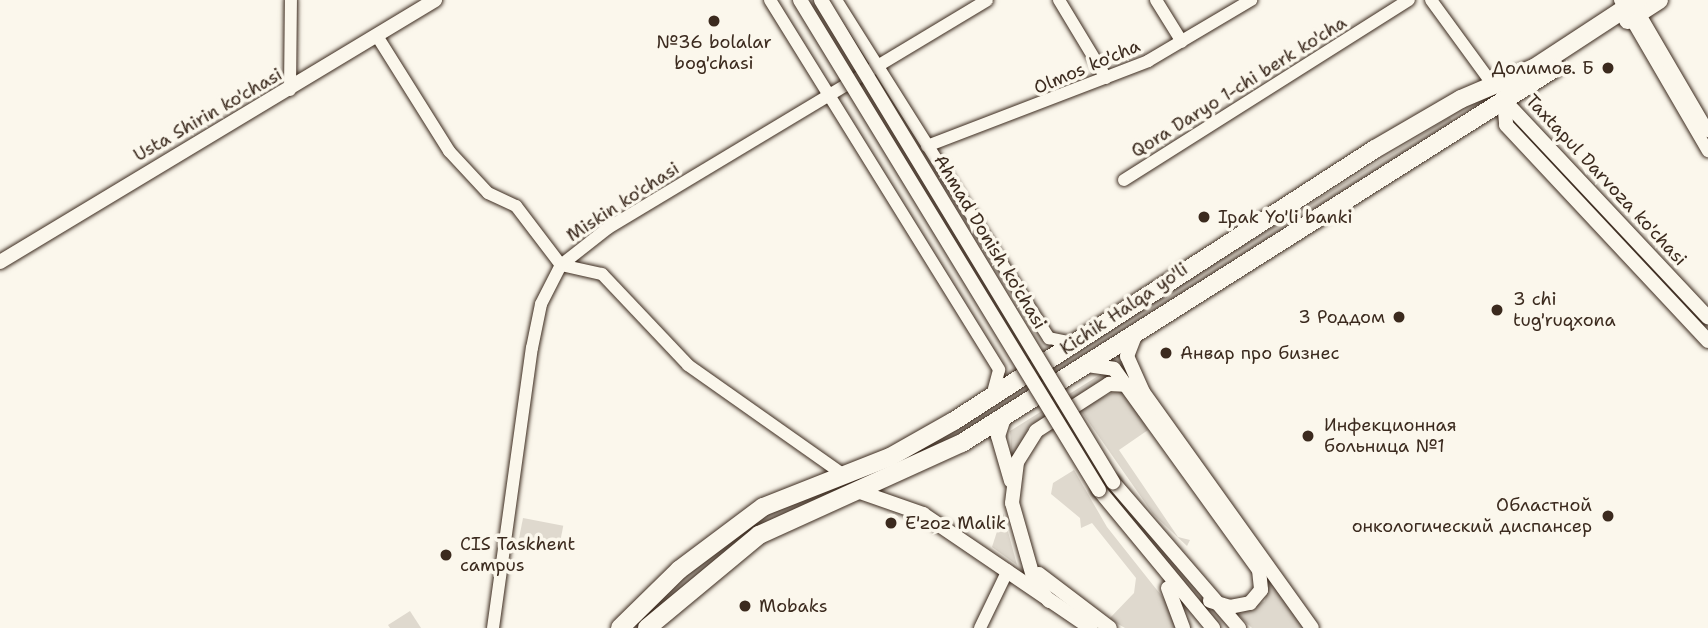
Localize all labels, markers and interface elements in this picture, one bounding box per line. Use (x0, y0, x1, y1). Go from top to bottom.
street label: Qora Daryo 1-chi berk ko'cha (1127, 12, 1351, 162)
marker: №36 bolalar bog'chasi (706, 13, 722, 29)
place label: №36 bolalar bog'chasi (656, 32, 772, 74)
street label: Olmos ko'cha (1031, 35, 1143, 99)
place label: Долимов. Б (1492, 57, 1594, 79)
marker: Долимов. Б (1600, 60, 1616, 76)
street label: Usta Shirin ko'chasi (130, 64, 286, 166)
street label: Taxtapul Darvoza ko'chasi (1521, 90, 1691, 270)
street label: Ahmad Donish ko'chasi (929, 151, 1051, 333)
street label: Miskin ko'chasi (563, 158, 683, 246)
place label: Ipak Yo'li banki (1218, 206, 1353, 228)
marker: Ipak Yo'li banki (1196, 209, 1212, 225)
street label: Kichik Halqa yo'li (1056, 258, 1192, 360)
place label: 3 chi tug'ruqxona (1513, 289, 1616, 332)
marker: 3 chi tug'ruqxona (1487, 300, 1507, 320)
place label: 3 Роддом (1298, 306, 1385, 328)
marker: 3 Роддом (1391, 309, 1407, 325)
place label: Анвар про бизнес (1180, 342, 1340, 364)
marker: Анвар про бизнес (1158, 345, 1174, 361)
place label: Инфекционная больница №1 (1324, 415, 1457, 458)
marker: Инфекционная больница №1 (1298, 426, 1318, 446)
place label: Областной онкологический диспансер (1352, 495, 1592, 538)
marker: Областной онкологический диспансер (1598, 506, 1618, 526)
place label: E'zoz Malik (905, 512, 1006, 534)
marker: E'zoz Malik (883, 515, 899, 531)
place label: CIS Taskhent campus (460, 534, 575, 576)
marker: CIS Taskhent campus (438, 547, 454, 563)
place label: Mobaks (759, 595, 828, 617)
marker: Mobaks (737, 598, 753, 614)

